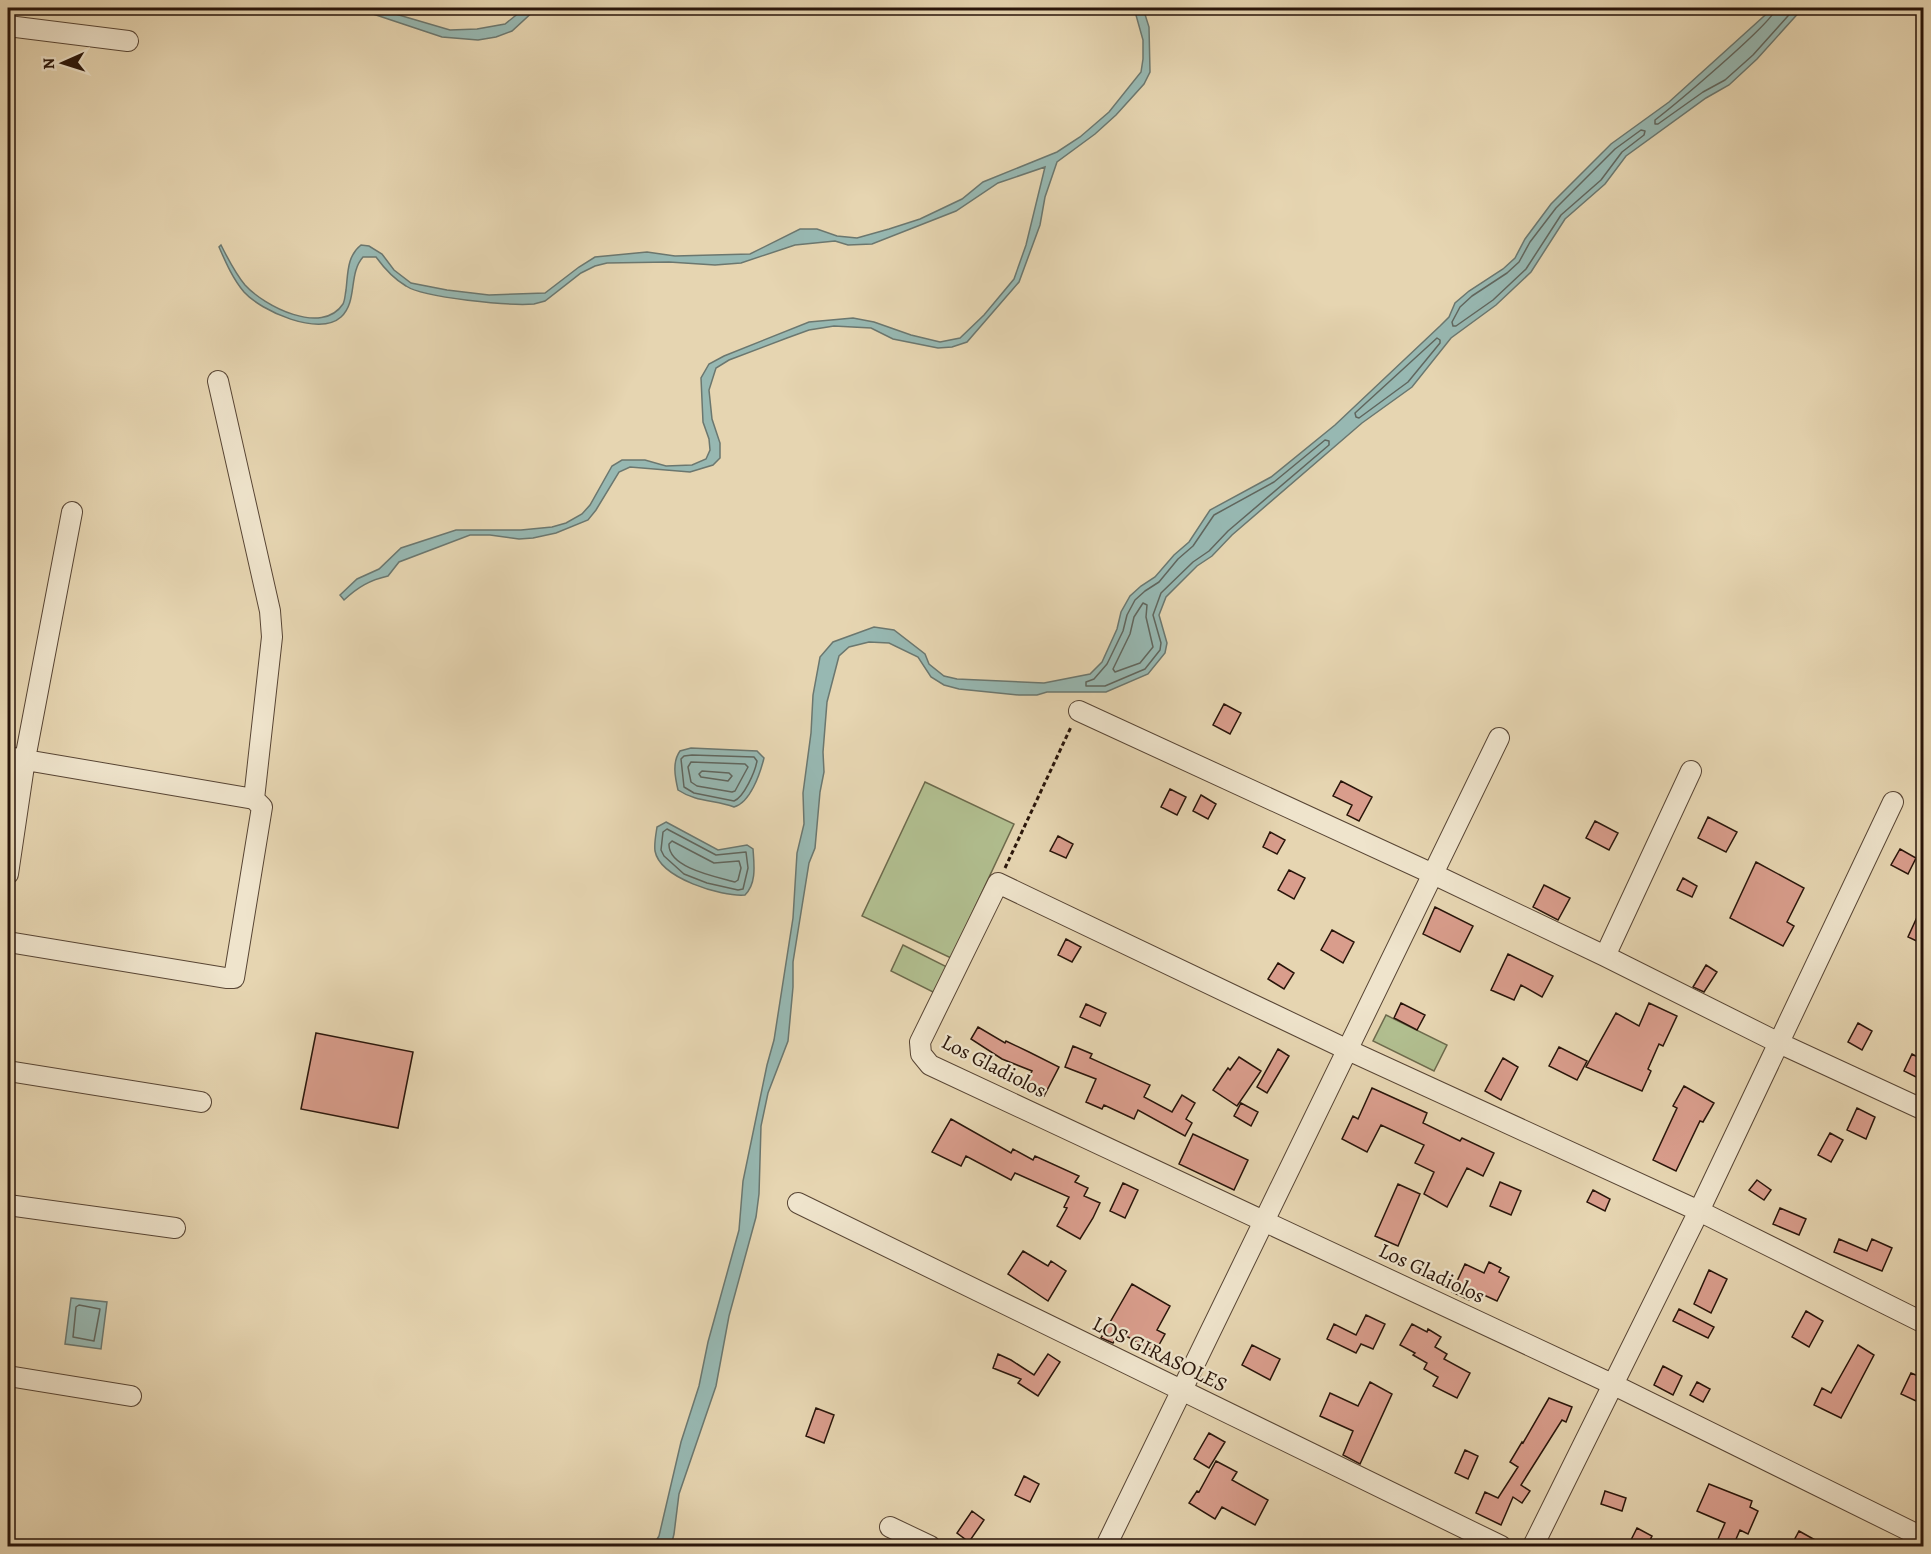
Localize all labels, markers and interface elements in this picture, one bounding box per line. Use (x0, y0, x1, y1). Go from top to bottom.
north arrow (33, 33, 93, 93)
text: N (38, 57, 60, 70)
street label: Los Gladiolos (937, 1028, 1051, 1104)
street label: Los Gladiolos (1374, 1236, 1490, 1310)
street label: LOS GIRASOLES (1088, 1309, 1232, 1399)

